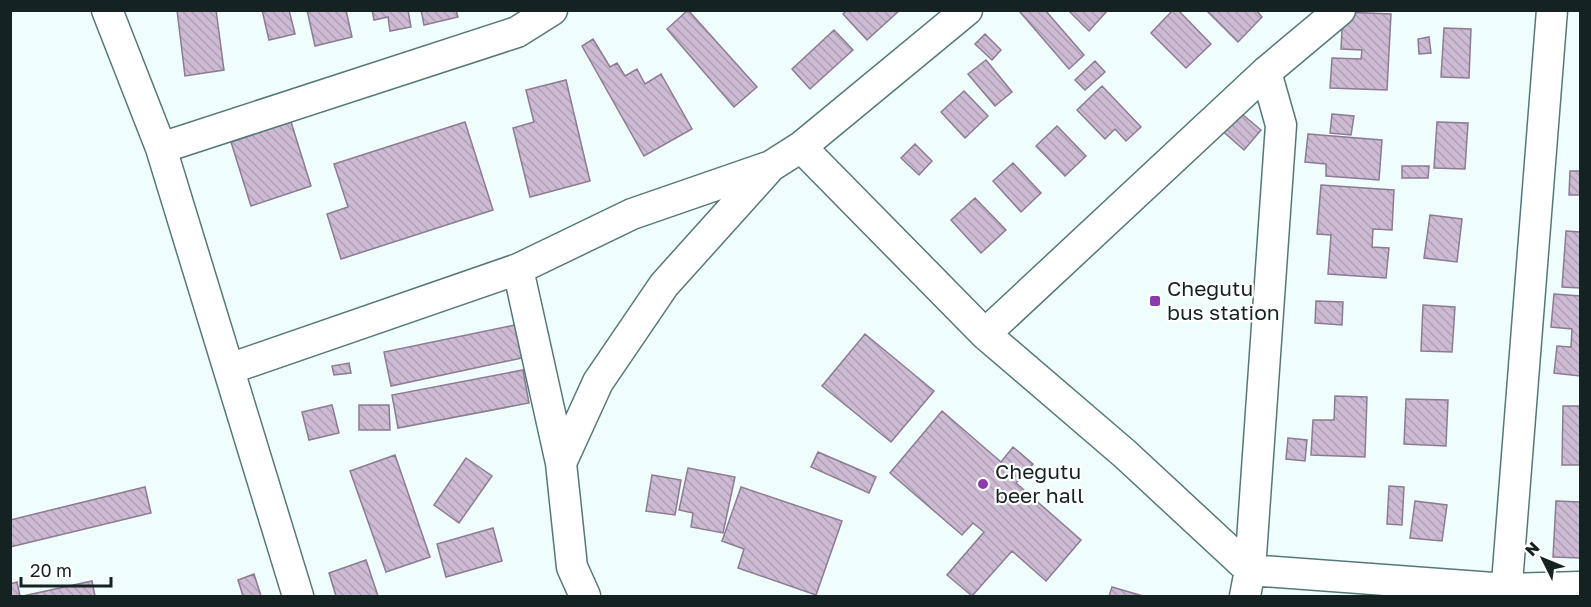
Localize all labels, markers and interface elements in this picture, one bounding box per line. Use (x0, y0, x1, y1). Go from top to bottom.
place label: Chegutu bus station (1167, 275, 1280, 325)
marker: Chegutu bus station (1148, 294, 1162, 308)
place label: Chegutu beer hall (995, 458, 1084, 508)
marker: Chegutu beer hall (976, 477, 990, 491)
north arrow (1513, 529, 1573, 589)
text: N (1521, 537, 1543, 560)
scale bar (21, 550, 111, 588)
text: 20 m (30, 559, 72, 581)

